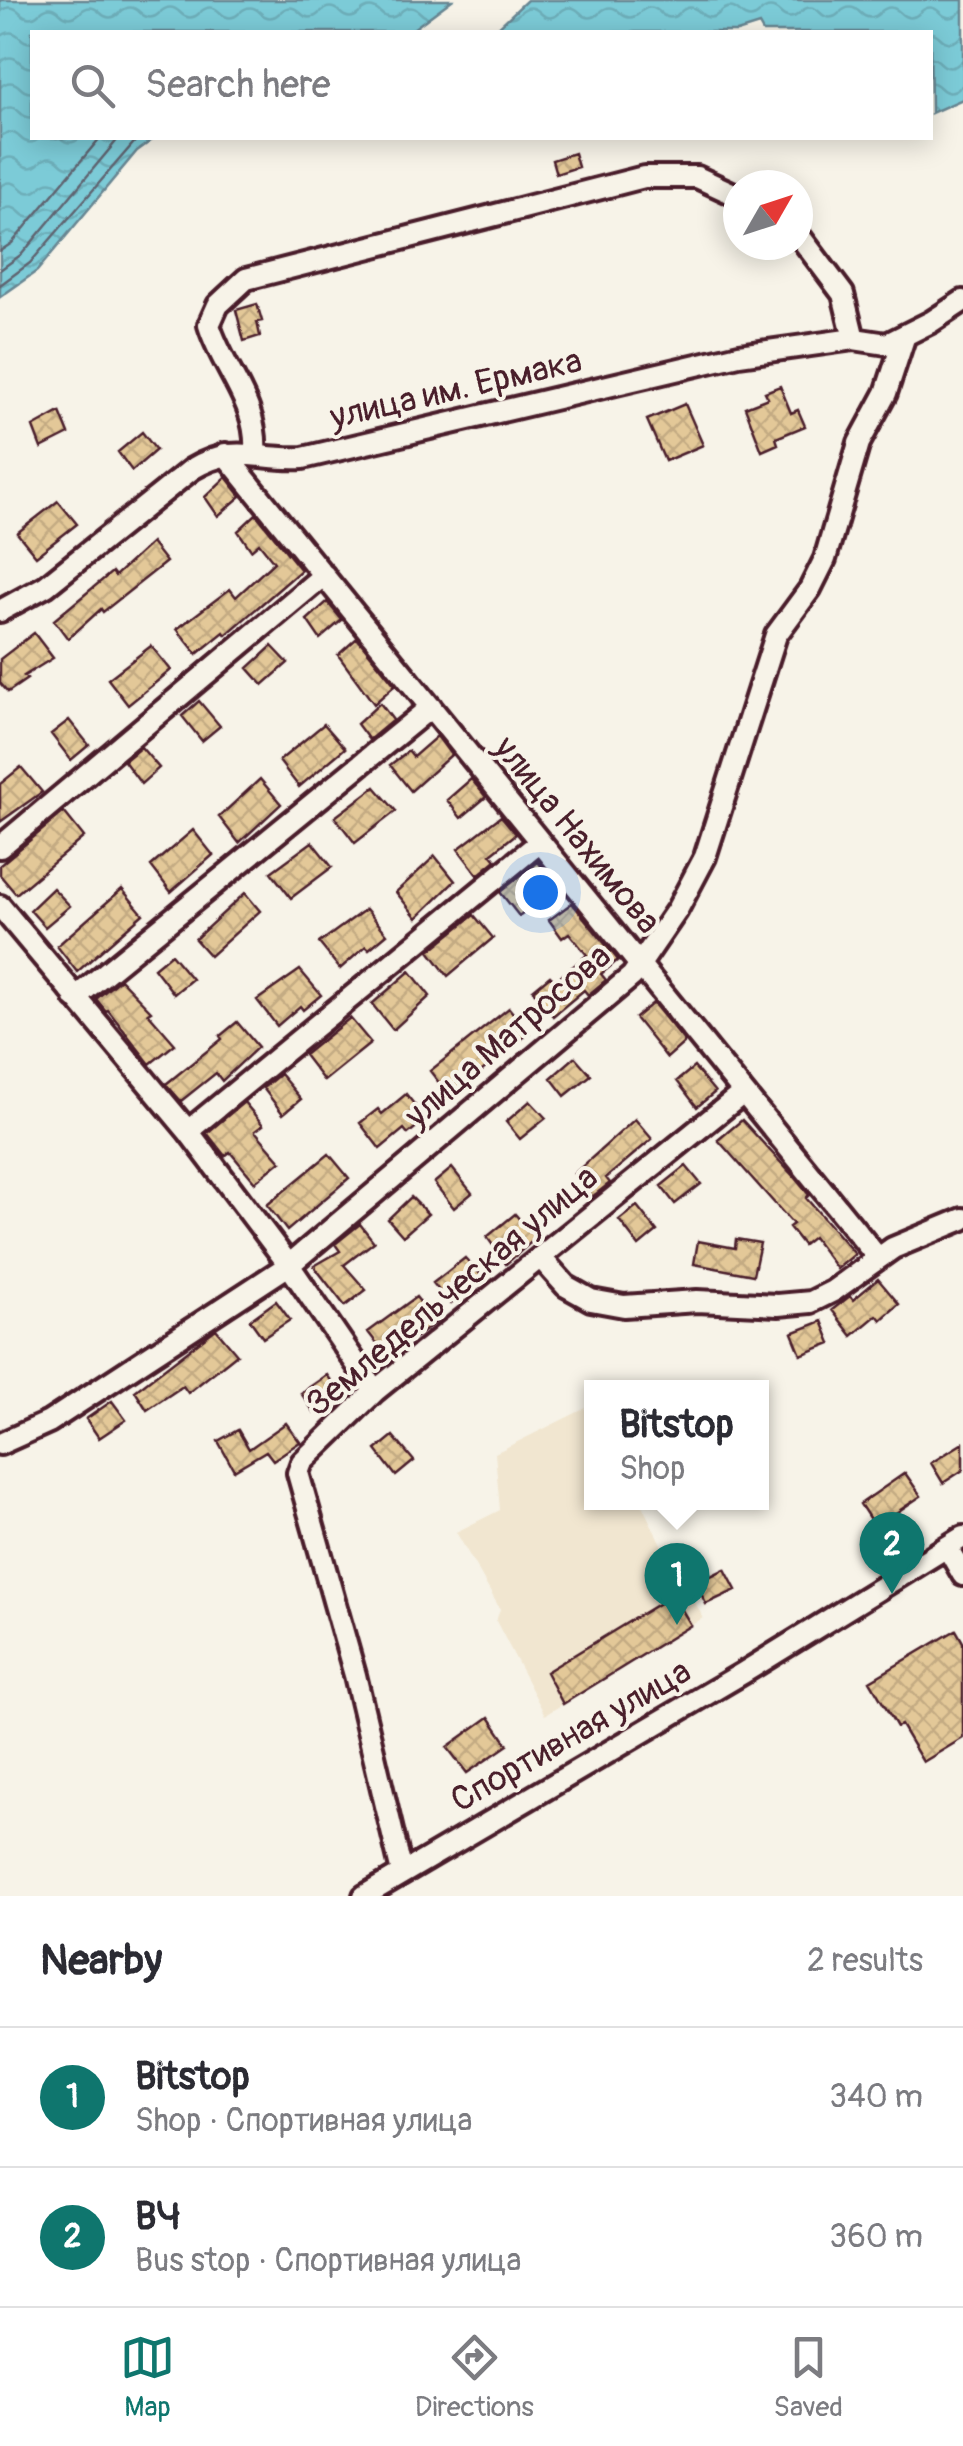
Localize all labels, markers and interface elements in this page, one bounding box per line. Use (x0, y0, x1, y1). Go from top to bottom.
search box (30, 30, 933, 140)
icon: search (65, 58, 120, 113)
text: Search here (145, 61, 331, 109)
north arrow (723, 170, 813, 260)
street label: улица им. Ермака (325, 339, 586, 440)
street label: улица Нахимова (483, 726, 670, 943)
your location (515, 867, 566, 918)
street label: улица Матросова (395, 934, 620, 1138)
street label: Земледельческая улица (297, 1156, 607, 1426)
popup (584, 1380, 769, 1510)
text: Bitstop (619, 1401, 734, 1449)
text: Shop (619, 1449, 685, 1489)
pin: 2 (860, 1512, 924, 1594)
pin: 1 (644, 1542, 710, 1625)
street label: Спортивная улица (443, 1649, 699, 1823)
text: Nearby (40, 1935, 162, 1987)
text: 2 results (807, 1941, 923, 1981)
text: Bitstop (135, 2053, 250, 2101)
text: 1 (66, 2077, 79, 2117)
text: 340 m (829, 2077, 923, 2117)
text: Shop · Спортивная улица (135, 2101, 472, 2141)
text: ВЧ (135, 2193, 179, 2241)
text: 2 (64, 2217, 81, 2257)
text: 360 m (829, 2217, 923, 2257)
text: Bus stop · Спортивная улица (135, 2241, 521, 2281)
tab: Map (120, 2330, 175, 2425)
tab: Directions (415, 2330, 534, 2425)
tab: Saved (774, 2330, 843, 2425)

